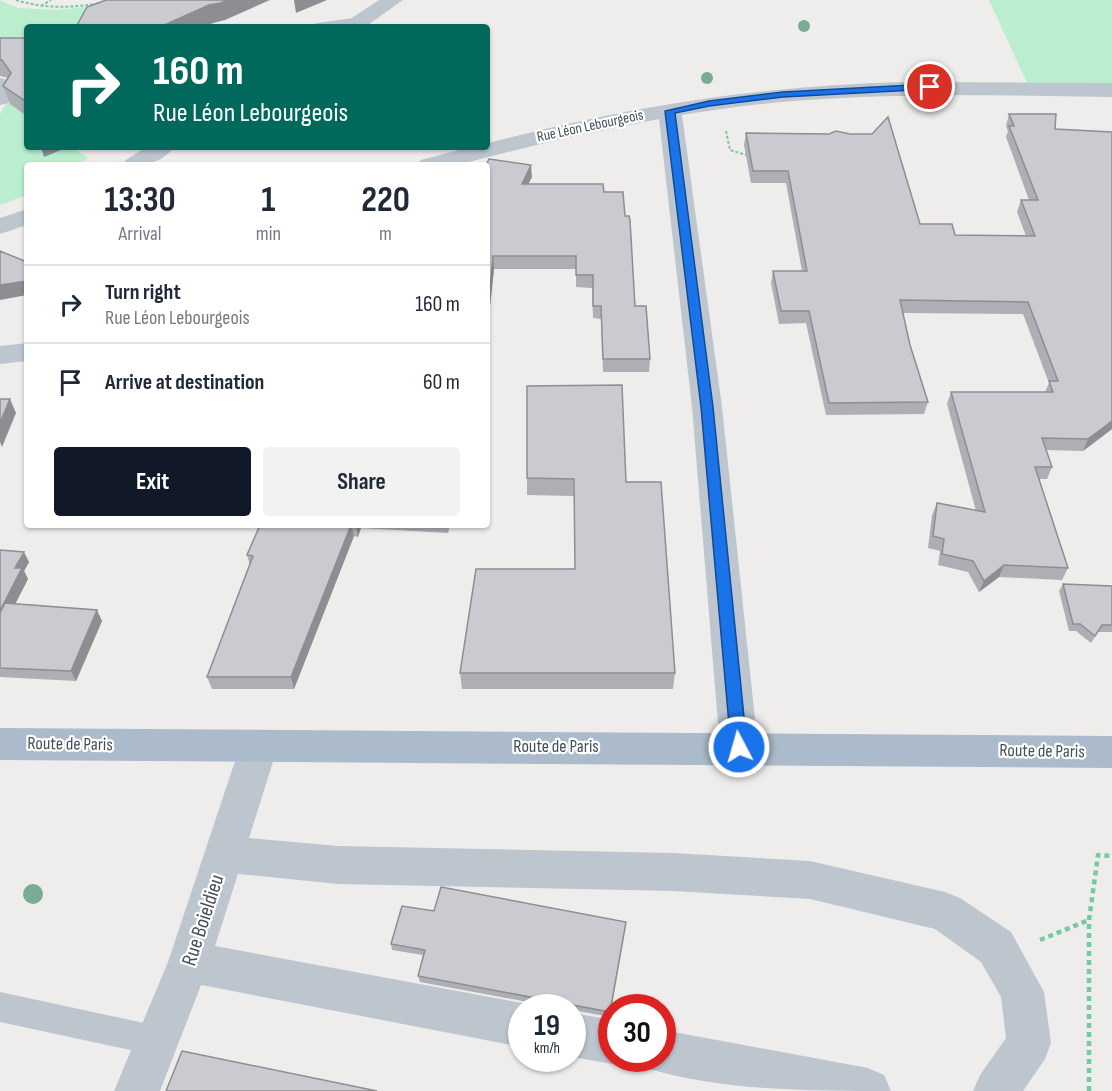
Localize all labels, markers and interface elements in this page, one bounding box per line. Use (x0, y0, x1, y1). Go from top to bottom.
text: 160 m (153, 46, 244, 97)
icon: right (54, 48, 132, 126)
pin (904, 61, 955, 112)
icon: arrive (913, 70, 946, 103)
text: Rue Léon Lebourgeois (153, 97, 348, 129)
street label: Rue Léon Lebourgeois (535, 105, 645, 147)
text: 13:30 (104, 179, 176, 222)
text: 1 (261, 179, 275, 222)
text: 220 (361, 179, 410, 222)
text: Arrival (118, 222, 161, 246)
text: min (256, 222, 281, 246)
text: m (379, 222, 392, 246)
text: Turn right (105, 279, 181, 306)
icon: right (54, 288, 87, 321)
text: 160 m (415, 291, 460, 318)
text: Rue Léon Lebourgeois (105, 306, 250, 330)
icon: arrive (54, 366, 87, 399)
text: Arrive at destination (105, 369, 264, 396)
text: 60 m (423, 369, 460, 396)
button: Exit (54, 447, 251, 516)
button: Share (263, 447, 460, 516)
position arrow (707, 715, 771, 779)
street label: Route de Paris (27, 733, 113, 755)
street label: Route de Paris (513, 736, 599, 757)
street label: Route de Paris (999, 740, 1085, 762)
street label: Rue Boieldieu (177, 871, 229, 969)
speed limit sign: 30 (598, 994, 676, 1072)
text: 19 (534, 1008, 560, 1044)
text: km/h (534, 1039, 560, 1058)

